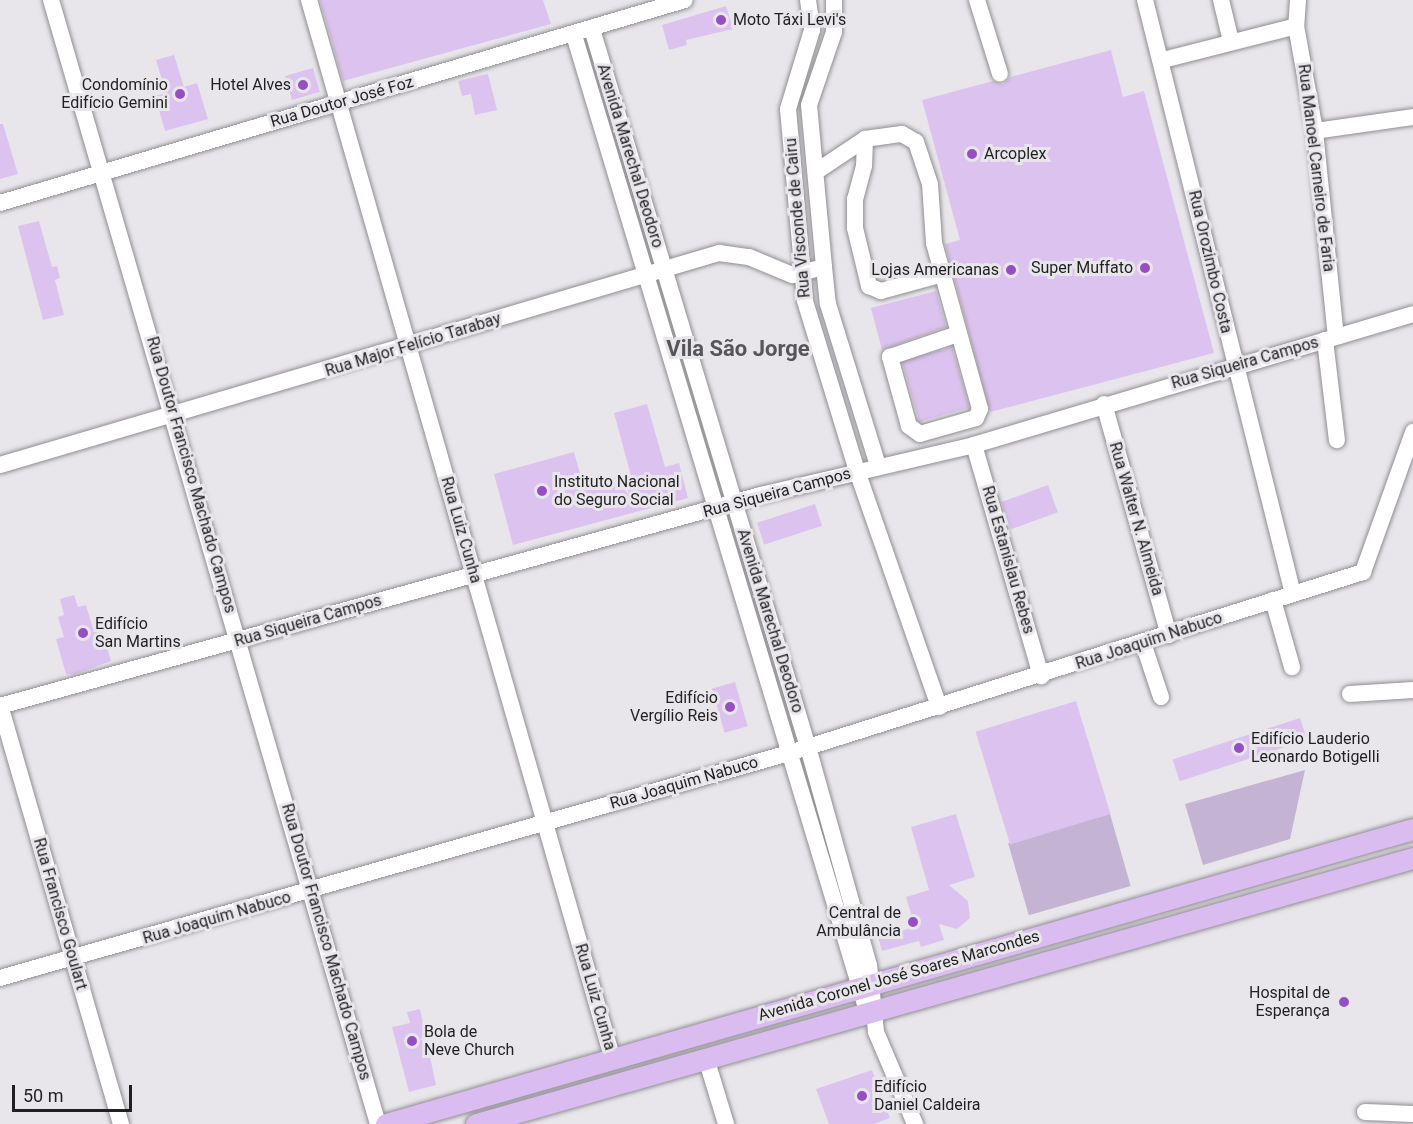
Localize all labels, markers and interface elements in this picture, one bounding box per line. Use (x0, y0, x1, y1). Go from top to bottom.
place label: Moto Táxi Levi's (733, 10, 846, 30)
marker: Moto Táxi Levi's (714, 13, 728, 27)
street label: Avenida Marechal Deodoro (593, 62, 667, 250)
street label: Rua Manoel Carneiro de Faria (1294, 63, 1338, 273)
street label: Rua Doutor José Foz (268, 72, 416, 132)
place label: Condomínio Edifício Gemini (61, 75, 168, 113)
place label: Hotel Alves (210, 75, 291, 95)
marker: Hotel Alves (296, 78, 310, 92)
marker: Condomínio Edifício Gemini (173, 87, 187, 101)
street label: Rua Visconde de Cairu (781, 137, 815, 299)
place label: Arcoplex (984, 144, 1047, 164)
marker: Arcoplex (965, 147, 979, 161)
street label: Rua Orozimbo Costa (1184, 189, 1236, 335)
place label: Super Muffato (1031, 258, 1133, 278)
place label: Lojas Americanas (871, 260, 999, 280)
marker: Super Muffato (1138, 261, 1152, 275)
marker: Lojas Americanas (1004, 263, 1018, 277)
street label: Rua Major Felício Tarabay (323, 309, 503, 381)
street label: Rua Siqueira Campos (1169, 333, 1321, 393)
street label: Rua Doutor Francisco Machado Campos (142, 334, 240, 616)
district label: Vila São Jorge (666, 336, 810, 362)
street label: Rua Walter N. Almeida (1105, 440, 1167, 598)
street label: Rua Siqueira Campos (701, 464, 853, 522)
place label: Instituto Nacional do Seguro Social (554, 472, 680, 510)
street label: Rua Luiz Cunha (437, 475, 485, 585)
marker: Instituto Nacional do Seguro Social (535, 484, 549, 498)
street label: Rua Estanislau Rebes (978, 484, 1038, 636)
street label: Avenida Marechal Deodoro (733, 527, 807, 715)
street label: Rua Siqueira Campos (232, 591, 384, 651)
street label: Rua Joaquim Nabuco (1073, 608, 1225, 674)
place label: Edifício San Martins (95, 614, 181, 652)
marker: Edifício San Martins (76, 626, 90, 640)
place label: Edifício Vergílio Reis (630, 688, 718, 726)
marker: Edifício Vergílio Reis (723, 700, 737, 714)
place label: Edifício Lauderio Leonardo Botigelli (1251, 729, 1380, 767)
marker: Edifício Lauderio Leonardo Botigelli (1232, 741, 1246, 755)
street label: Rua Joaquim Nabuco (608, 753, 760, 813)
street label: Rua Doutor Francisco Machado Campos (277, 801, 375, 1083)
street label: Rua Francisco Goulart (29, 836, 91, 992)
street label: Rua Joaquim Nabuco (141, 888, 293, 948)
place label: Central de Ambulância (816, 903, 901, 941)
marker: Central de Ambulância (906, 915, 920, 929)
street label: Avenida Coronel José Soares Marcondes (756, 927, 1042, 1025)
street label: Rua Luiz Cunha (571, 942, 619, 1052)
place label: Hospital de Esperança (1249, 983, 1330, 1021)
marker: Hospital de Esperança (1335, 993, 1353, 1011)
place label: Bola de Neve Church (424, 1022, 514, 1060)
marker: Bola de Neve Church (405, 1034, 419, 1048)
scale bar (15, 1073, 135, 1111)
place label: Edifício Daniel Caldeira (874, 1077, 980, 1115)
text: 50 m (23, 1085, 63, 1106)
marker: Edifício Daniel Caldeira (855, 1089, 869, 1103)

